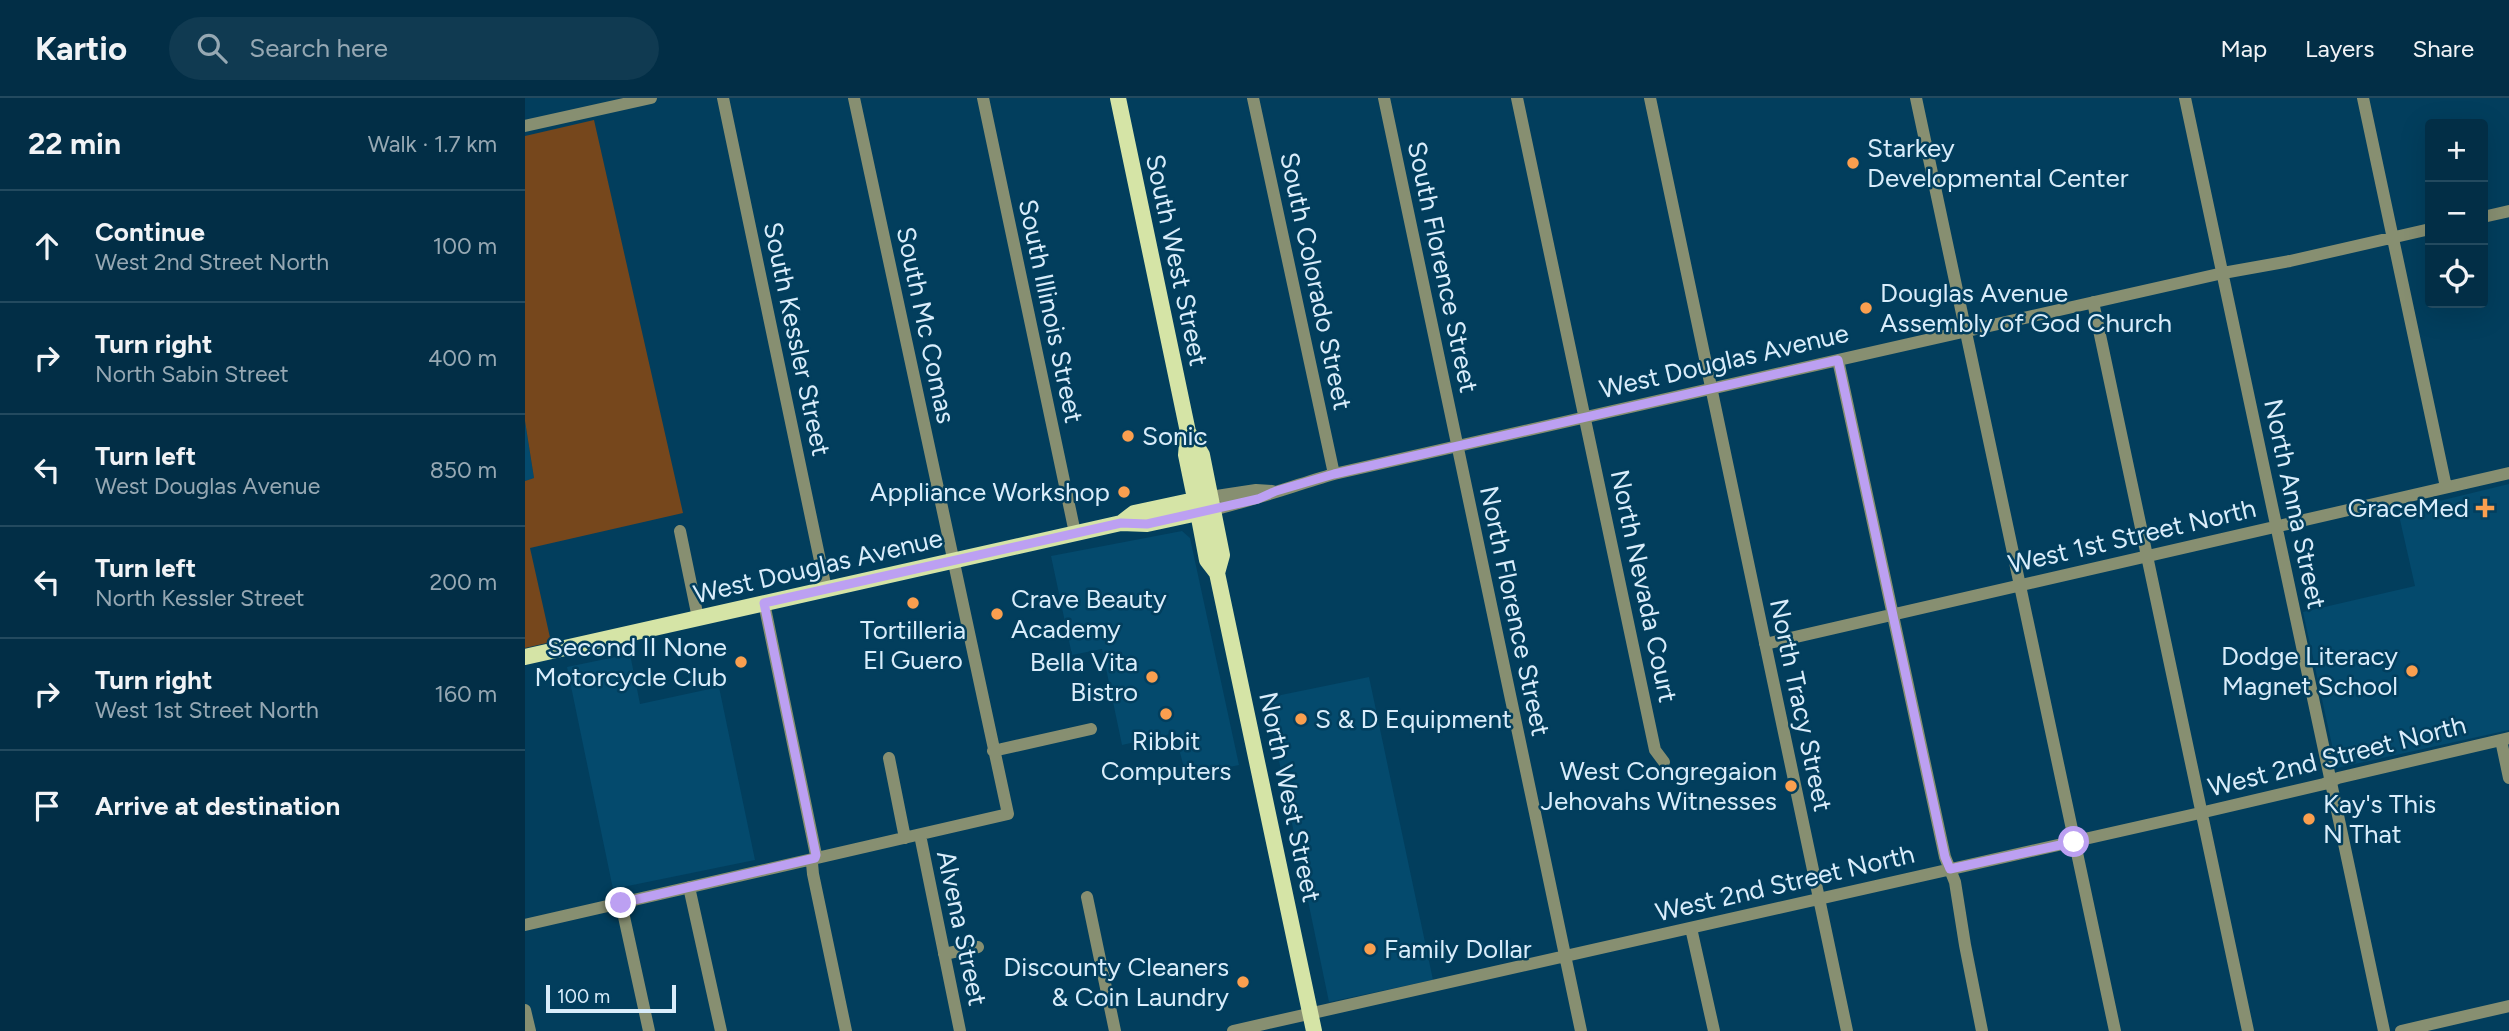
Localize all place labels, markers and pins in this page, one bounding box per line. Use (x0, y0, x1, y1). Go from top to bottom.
place label: Starkey Developmental Center (1867, 132, 2129, 194)
marker: Starkey Developmental Center (1845, 155, 1861, 171)
place label: Douglas Avenue Assembly of God Church (1880, 277, 2172, 339)
marker: Douglas Avenue Assembly of God Church (1858, 300, 1874, 316)
place label: Sonic (1142, 420, 1208, 452)
marker: Sonic (1120, 428, 1136, 444)
place label: Appliance Workshop (870, 476, 1110, 508)
marker: Appliance Workshop (1116, 484, 1132, 500)
place label: GraceMed (2348, 492, 2469, 524)
marker: GraceMed (2475, 498, 2495, 518)
place label: Crave Beauty Academy (1011, 583, 1167, 645)
marker: Tortilleria El Guero (905, 595, 921, 611)
marker: Crave Beauty Academy (989, 606, 1005, 622)
place label: Tortilleria El Guero (860, 614, 966, 676)
place label: Second II None Motorcycle Club (535, 631, 727, 693)
place label: Dodge Literacy Magnet School (2221, 640, 2398, 702)
place label: Bella Vita Bistro (1030, 646, 1138, 708)
marker: Second II None Motorcycle Club (733, 654, 749, 670)
marker: Dodge Literacy Magnet School (2404, 663, 2420, 679)
marker: Bella Vita Bistro (1144, 669, 1160, 685)
place label: S & D Equipment (1315, 703, 1512, 735)
marker: Ribbit Computers (1158, 706, 1174, 722)
marker: S & D Equipment (1293, 711, 1309, 727)
place label: Ribbit Computers (1101, 725, 1231, 787)
place label: West Congregaion Jehovahs Witnesses (1541, 755, 1777, 817)
marker: West Congregaion Jehovahs Witnesses (1783, 778, 1799, 794)
place label: Kay's This N That (2323, 788, 2436, 850)
marker: Kay's This N That (2301, 811, 2317, 827)
place label: Family Dollar (1384, 933, 1532, 965)
marker: Family Dollar (1362, 941, 1378, 957)
place label: Discounty Cleaners & Coin Laundry (1003, 951, 1229, 1013)
marker: Discounty Cleaners & Coin Laundry (1235, 974, 1251, 990)

